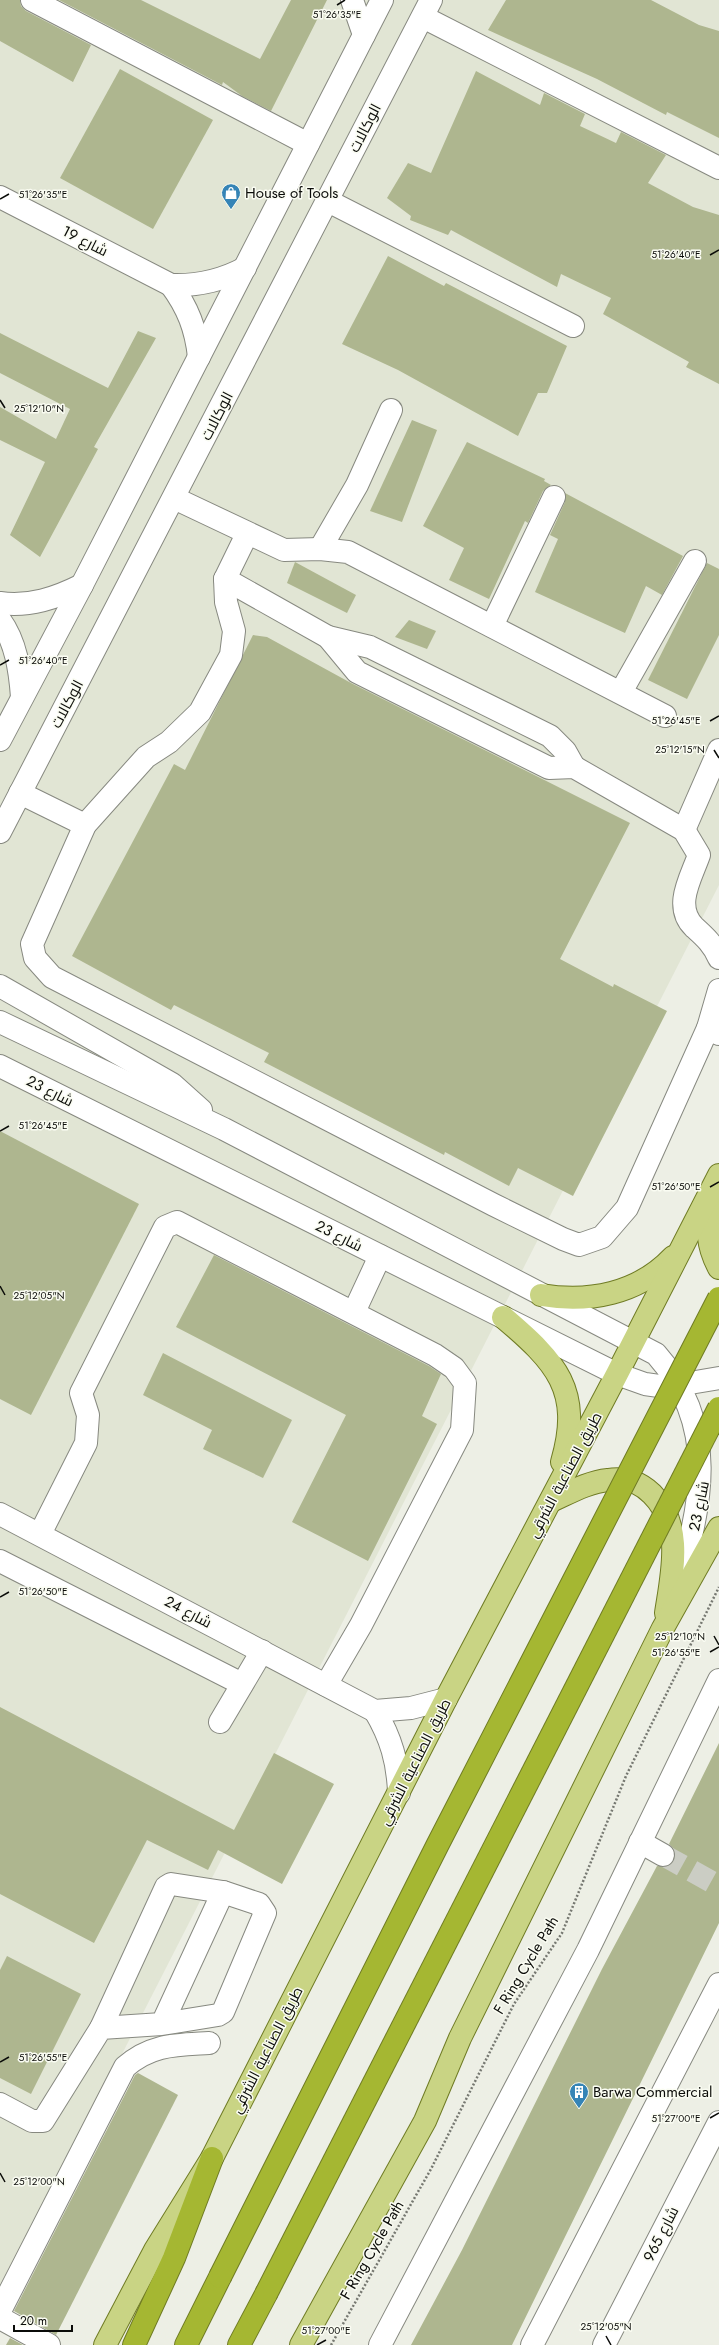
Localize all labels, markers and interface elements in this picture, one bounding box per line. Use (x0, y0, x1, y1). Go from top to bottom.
text: 51°26'35"E (313, 7, 361, 22)
street label: الوكالات (343, 100, 387, 156)
shop icon: House of Tools (220, 182, 242, 210)
place label: House of Tools (245, 182, 338, 204)
text: 51°26'35"E (19, 187, 67, 202)
street label: شارع 19 (58, 220, 112, 262)
text: 51°26'40"E (651, 247, 701, 262)
street label: الوكالات (195, 388, 239, 444)
text: 25°12'10"N (14, 401, 64, 416)
text: 51°26'40"E (18, 653, 68, 668)
street label: الوكالات (45, 676, 89, 732)
text: 51°26'45"E (652, 713, 700, 728)
text: 25°12'15"N (655, 742, 705, 757)
street label: شارع 23 (23, 1070, 77, 1112)
text: 51°26'45"E (19, 1118, 67, 1133)
text: 51°26'50"E (651, 1179, 701, 1194)
street label: شارع 23 (312, 1215, 366, 1257)
text: 25°12'05"N (13, 1288, 65, 1303)
street label: طريق الصناعية الشرقي (522, 1408, 608, 1542)
street label: شارع 23 (683, 1479, 715, 1533)
text: 51°26'50"E (18, 1584, 68, 1599)
street label: شارع 24 (160, 1590, 216, 1634)
text: 25°12'10"N (655, 1629, 705, 1644)
text: 51°26'55"E (652, 1645, 700, 1660)
street label: طريق الصناعية الشرقي (373, 1695, 457, 1830)
street label: F Ring Cycle Path (488, 1912, 564, 2018)
street label: طريق الصناعية الشرقي (225, 1983, 309, 2118)
text: 51°26'55"E (19, 2050, 67, 2065)
building icon: Barwa Commercial (568, 2081, 590, 2109)
place label: Barwa Commercial (593, 2081, 712, 2103)
text: 51°27'00"E (652, 2111, 700, 2126)
text: 25°12'00"N (13, 2174, 65, 2189)
street label: F Ring Cycle Path (335, 2196, 409, 2304)
street label: شارع 965 (638, 2203, 684, 2265)
scale bar (14, 2307, 72, 2333)
text: 20 m (20, 2312, 47, 2330)
text: 25°12'05"N (580, 2319, 632, 2334)
text: 51°27'00"E (302, 2323, 350, 2338)

